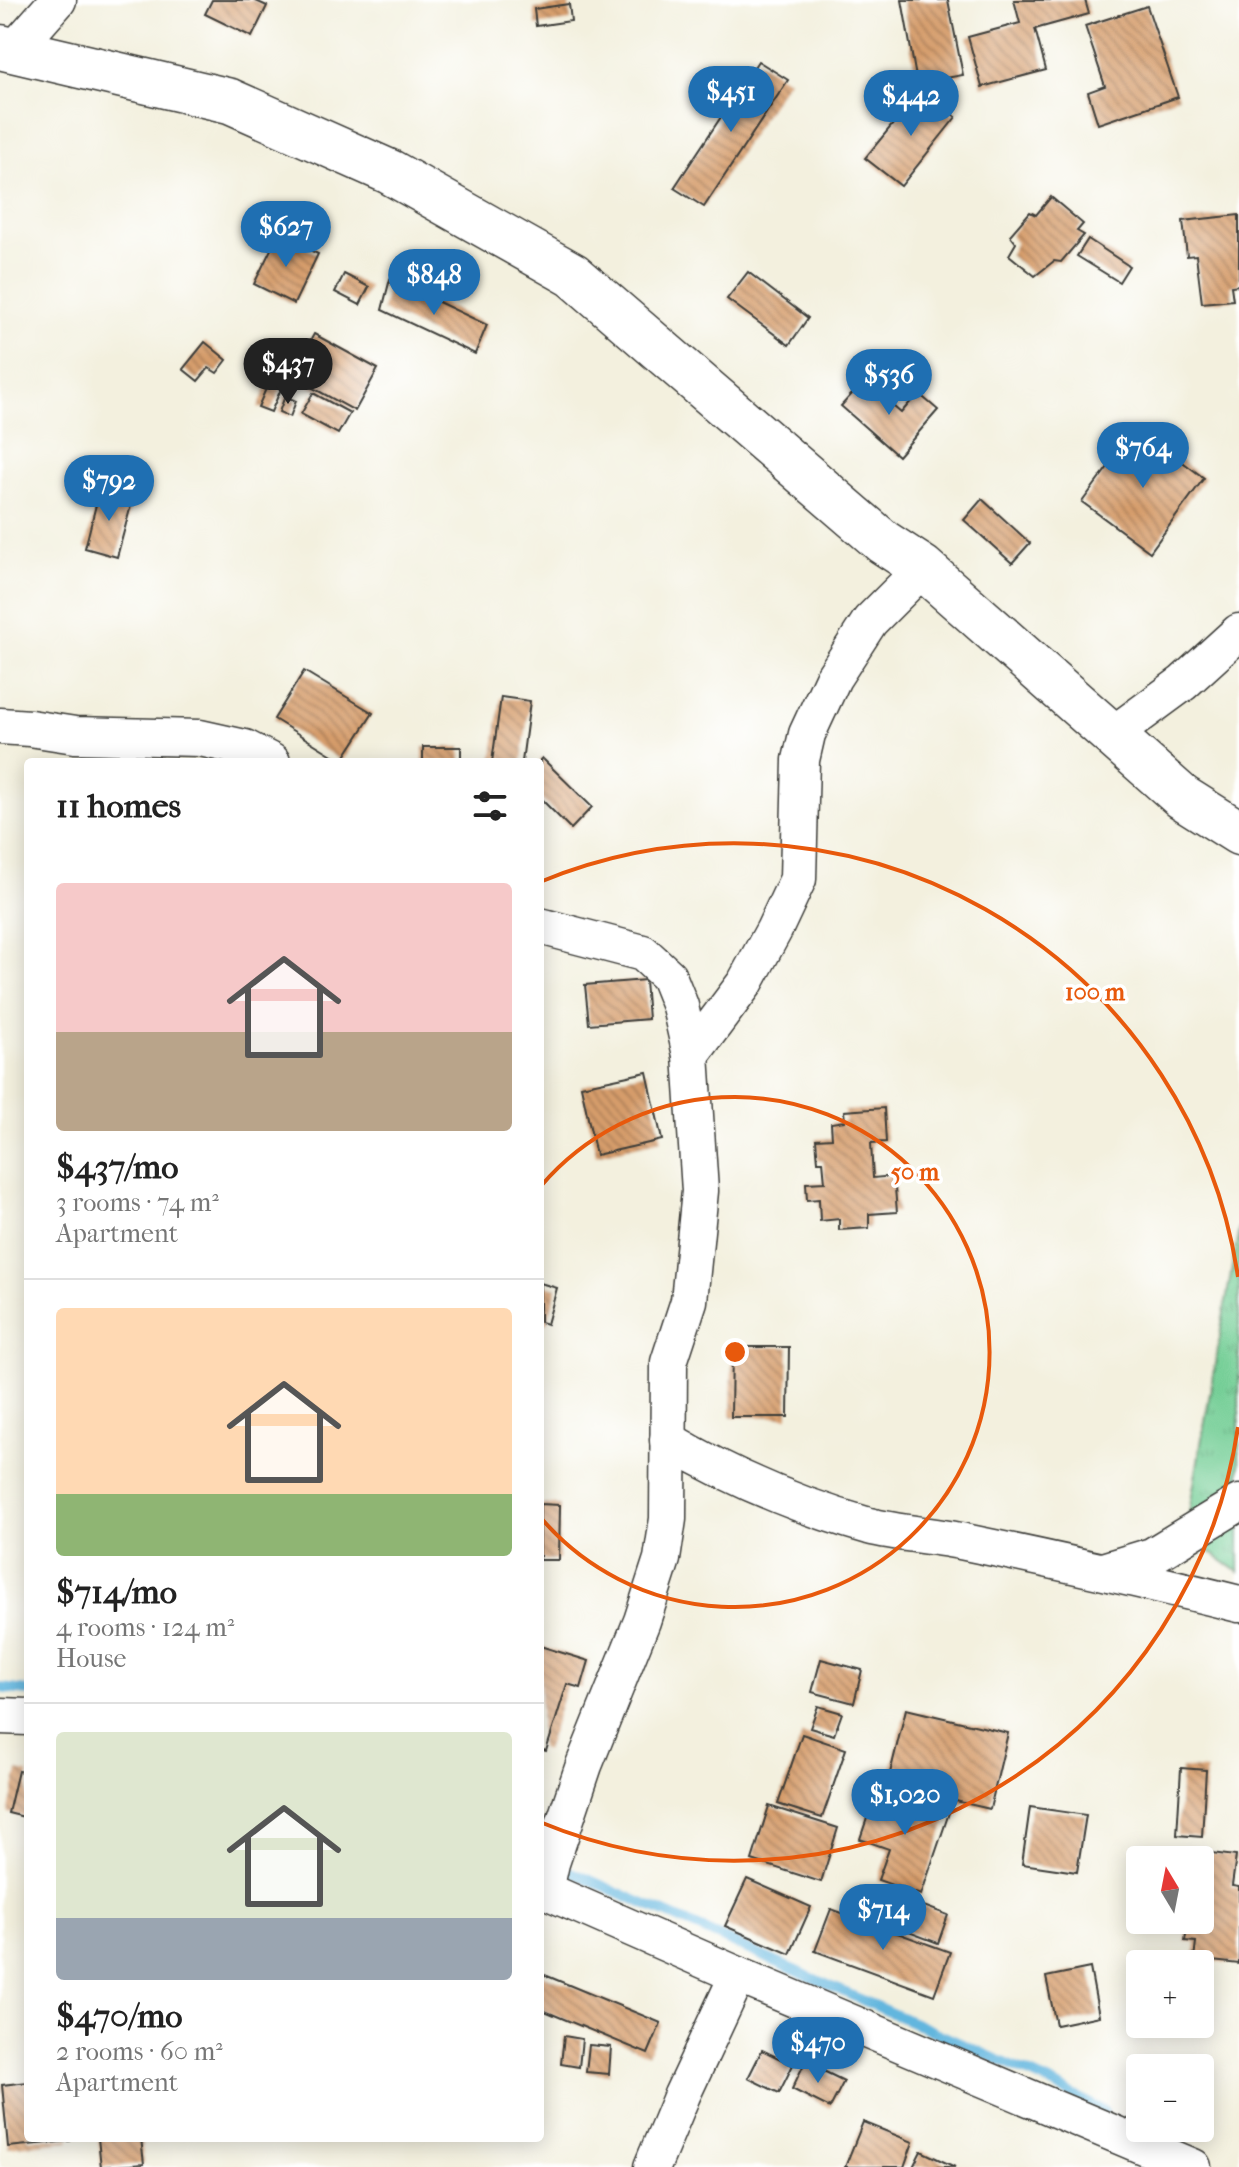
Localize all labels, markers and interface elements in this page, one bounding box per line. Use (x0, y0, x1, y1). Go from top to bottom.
pin: $451 (684, 66, 778, 134)
pin: $442 (864, 70, 958, 138)
text: $451 (706, 76, 756, 107)
text: $442 (882, 80, 940, 111)
pin: $627 (239, 201, 333, 269)
text: $627 (259, 211, 313, 242)
pin: $848 (387, 249, 481, 317)
text: $848 (406, 259, 462, 290)
pin: $437 (241, 338, 335, 406)
text: $437 (262, 348, 314, 379)
pin: $536 (842, 349, 936, 417)
text: $536 (864, 359, 914, 390)
pin: $764 (1096, 422, 1190, 490)
text: $764 (1115, 432, 1171, 463)
pin: $792 (62, 455, 156, 523)
text: $792 (82, 465, 136, 496)
icon: filters (468, 784, 512, 828)
text: 11 homes (56, 786, 181, 826)
icon: home (212, 935, 356, 1079)
text: 100 m (1065, 978, 1126, 1006)
text: $437/mo (56, 1147, 178, 1187)
text: 50 m (891, 1158, 940, 1186)
text: 3 rooms · 74 m² (56, 1187, 219, 1218)
text: Apartment (56, 1218, 178, 1249)
centre of rings (721, 1338, 749, 1366)
icon: home (212, 1360, 356, 1504)
text: $714/mo (56, 1572, 177, 1612)
text: 4 rooms · 124 m² (56, 1612, 234, 1643)
text: House (56, 1643, 126, 1674)
pin: $1,020 (840, 1769, 970, 1837)
text: $1,020 (869, 1779, 941, 1810)
icon: home (212, 1784, 356, 1928)
north arrow (1126, 1846, 1214, 1934)
map controls (1126, 1846, 1214, 2142)
pin: $714 (836, 1884, 930, 1952)
text: $714 (857, 1894, 909, 1925)
button: + (1126, 1950, 1214, 2038)
text: $470/mo (56, 1996, 183, 2036)
pin: $470 (771, 2017, 865, 2085)
text: $470 (790, 2027, 846, 2058)
text: 2 rooms · 60 m² (56, 2036, 223, 2067)
button: − (1126, 2054, 1214, 2142)
text: Apartment (56, 2067, 178, 2098)

